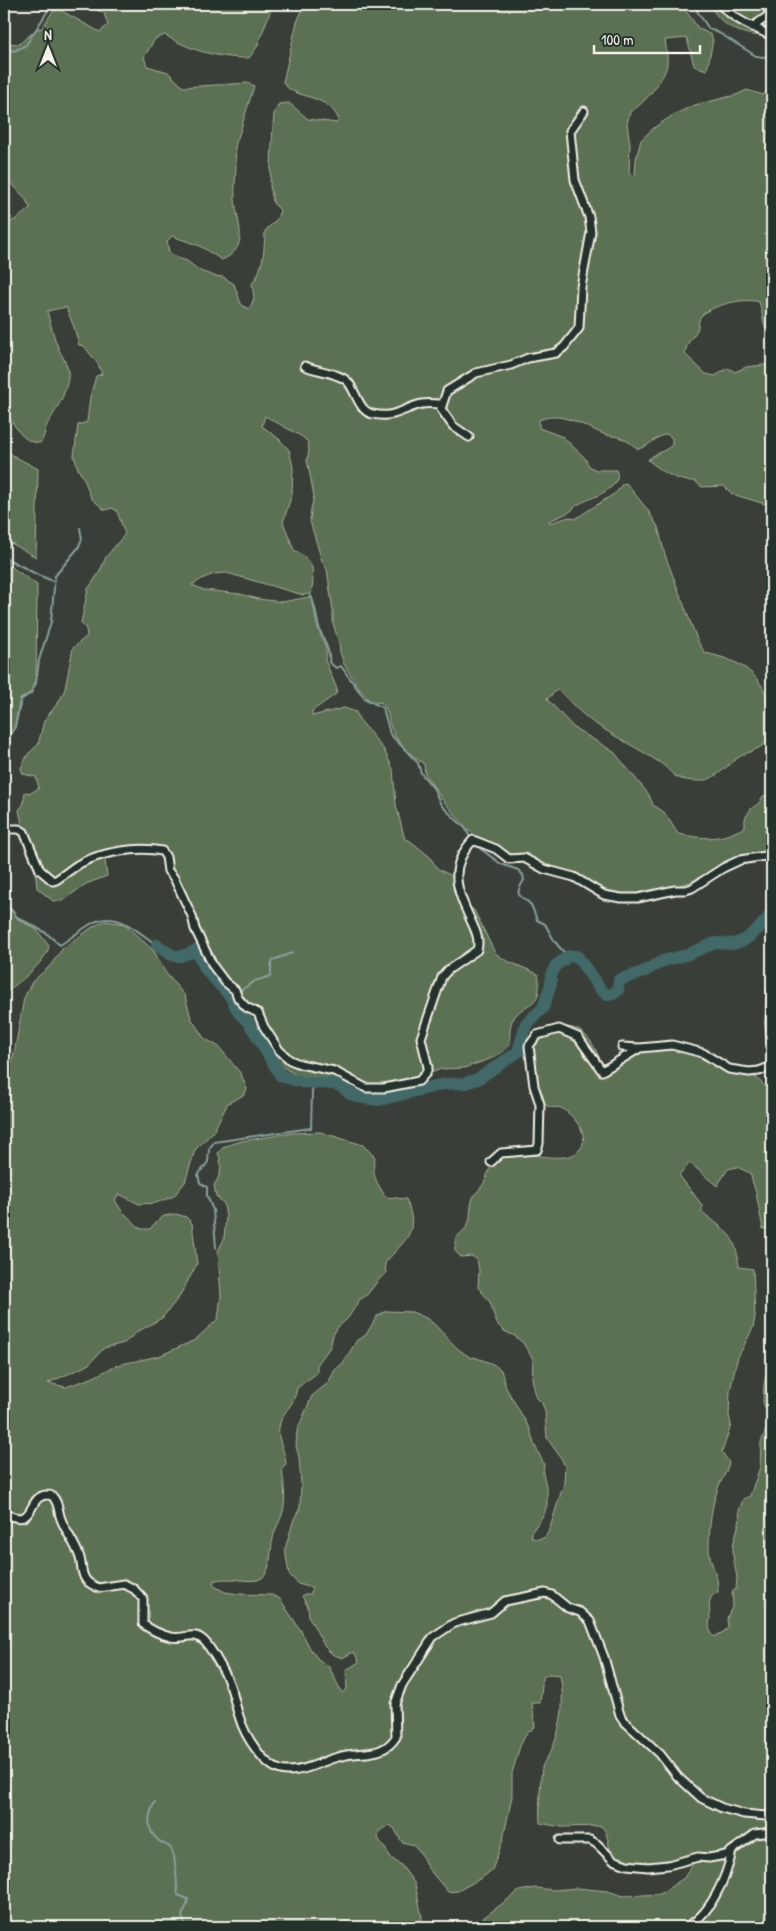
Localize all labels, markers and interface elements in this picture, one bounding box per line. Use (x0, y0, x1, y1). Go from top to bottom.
north arrow (22, 22, 72, 72)
scale bar (594, 22, 700, 54)
text: N (44, 25, 52, 44)
text: 100 m (601, 29, 634, 50)

